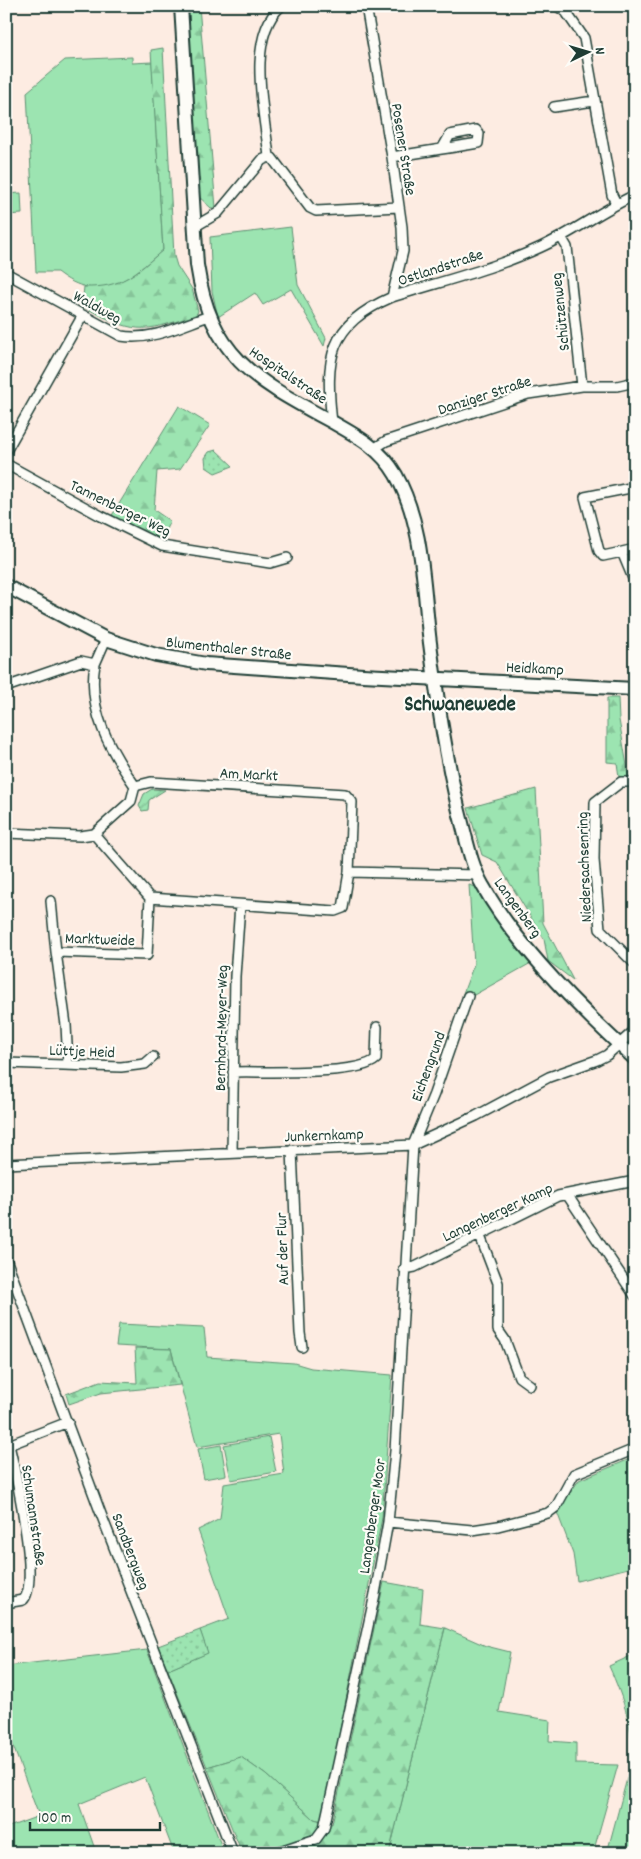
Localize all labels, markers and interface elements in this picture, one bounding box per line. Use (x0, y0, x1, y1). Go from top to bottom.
north arrow (564, 28, 614, 78)
text: N (589, 47, 609, 55)
street label: Posener Straße (384, 102, 421, 197)
street label: Ostlandstraße (395, 244, 487, 293)
street label: Schützenweg (546, 272, 577, 352)
street label: Waldweg (68, 285, 125, 331)
street label: Hospitalstraße (244, 341, 331, 411)
street label: Danziger Straße (435, 370, 534, 422)
street label: Tannenberger Weg (65, 475, 174, 544)
street label: Blumenthaler Straße (165, 631, 293, 668)
street label: Heidkamp (505, 656, 564, 683)
district label: Schwanewede (404, 691, 516, 721)
street label: Am Markt (219, 762, 279, 789)
street label: Niedersachsenring (572, 811, 599, 923)
street label: Langenberg (487, 873, 547, 943)
street label: Marktweide (64, 928, 135, 953)
street label: Bernhard-Meyer-Weg (210, 965, 235, 1091)
street label: Eichengrund (406, 1029, 453, 1105)
street label: Lüttje Heid (49, 1040, 115, 1065)
street label: Junkernkamp (284, 1124, 364, 1149)
street label: Langenberger Kamp (439, 1178, 557, 1249)
street label: Auf der Flur (271, 1212, 296, 1286)
street label: Langenberger Moor (354, 1457, 393, 1575)
street label: Schumannstraße (14, 1463, 51, 1567)
street label: Sandbergweg (104, 1510, 155, 1594)
scale bar (30, 1799, 160, 1831)
text: 100 m (38, 1808, 71, 1830)

